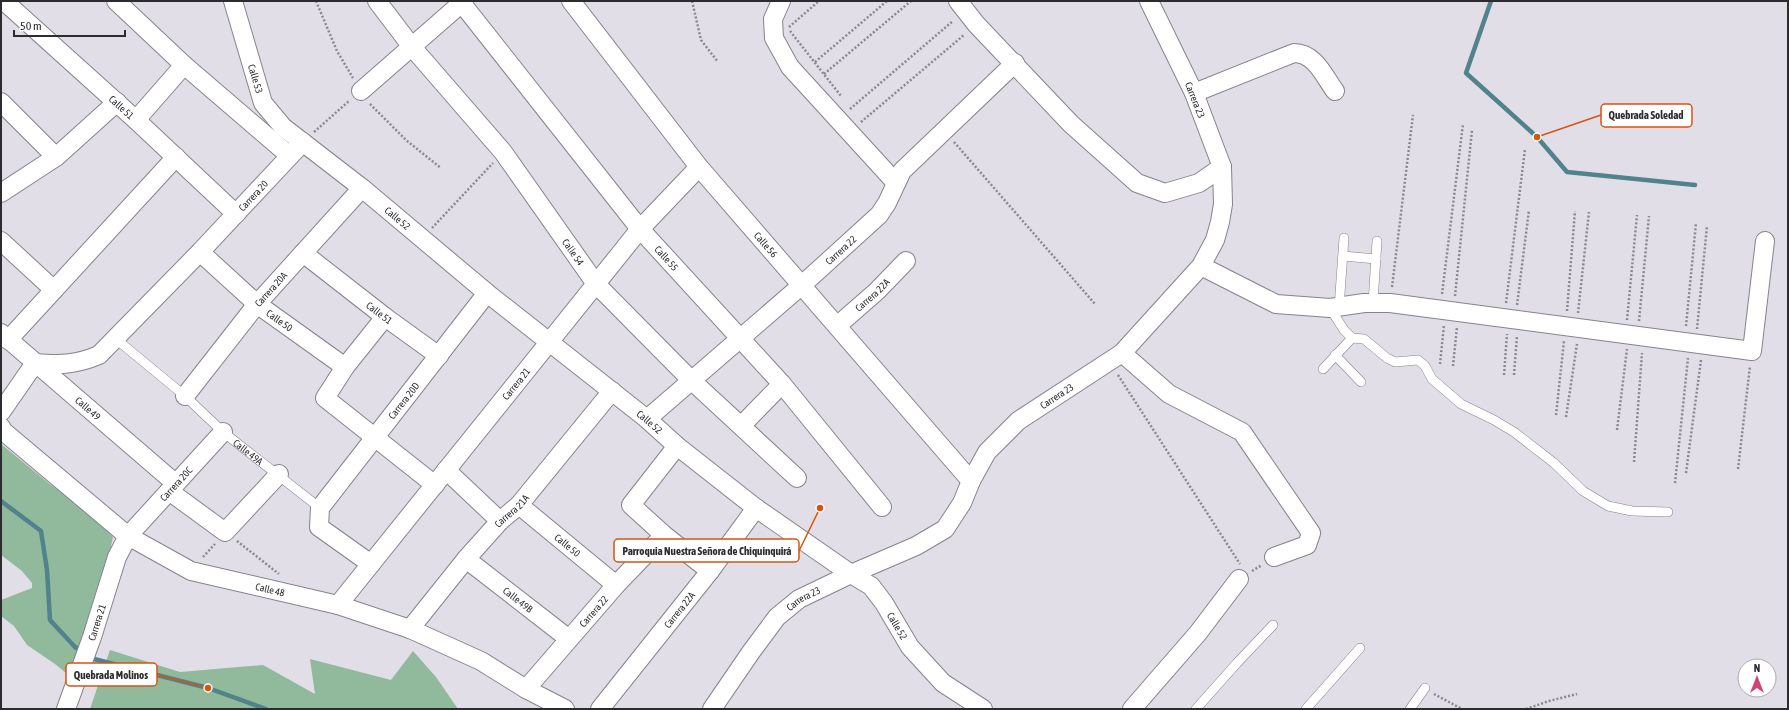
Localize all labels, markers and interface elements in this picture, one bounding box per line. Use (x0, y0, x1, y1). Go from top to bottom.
scale bar (14, 12, 125, 38)
text: 50 m (20, 19, 42, 33)
street label: Calle 53 (246, 63, 265, 95)
street label: Carrera 23 (1183, 80, 1207, 120)
street label: Calle 51 (107, 93, 137, 121)
callout: Quebrada Soledad (1601, 104, 1692, 127)
text: Quebrada Soledad (1609, 109, 1684, 121)
street label: Carrera 20 (236, 178, 270, 213)
street label: Calle 52 (383, 204, 413, 232)
street label: Calle 56 (752, 230, 780, 259)
street label: Carrera 22 (823, 233, 858, 267)
street label: Calle 54 (560, 237, 587, 267)
street label: Calle 55 (653, 243, 681, 273)
street label: Carrera 20A (252, 269, 289, 309)
street label: Carrera 22A (853, 276, 892, 313)
street label: Calle 51 (364, 299, 395, 326)
street label: Calle 50 (264, 307, 295, 333)
street label: Carrera 21 (500, 365, 532, 402)
street label: Carrera 20D (386, 380, 421, 421)
street label: Carrera 23 (1038, 381, 1076, 411)
street label: Calle 49 (73, 394, 103, 422)
street label: Calle 52 (635, 408, 665, 436)
street label: Calle 49A (231, 437, 265, 467)
street label: Carrera 20C (158, 464, 194, 503)
street label: Carrera 21A (492, 492, 531, 529)
street label: Calle 50 (553, 531, 583, 559)
callout: Parroquia Nuestra Señora de Chiquinquirá (614, 539, 799, 562)
text: Parroquia Nuestra Señora de Chiquinquirá (622, 545, 792, 557)
street label: Calle 48 (254, 581, 286, 598)
street label: Carrera 23 (784, 584, 822, 613)
street label: Calle 49B (501, 585, 535, 615)
street label: Carrera 22A (662, 589, 697, 630)
street label: Carrera 22 (577, 593, 610, 629)
street label: Carrera 21 (86, 602, 108, 642)
street label: Calle 52 (885, 610, 910, 642)
north arrow (1737, 658, 1777, 698)
text: N (1754, 662, 1760, 674)
callout: Quebrada Molinos (66, 663, 157, 686)
text: Quebrada Molinos (74, 669, 148, 681)

